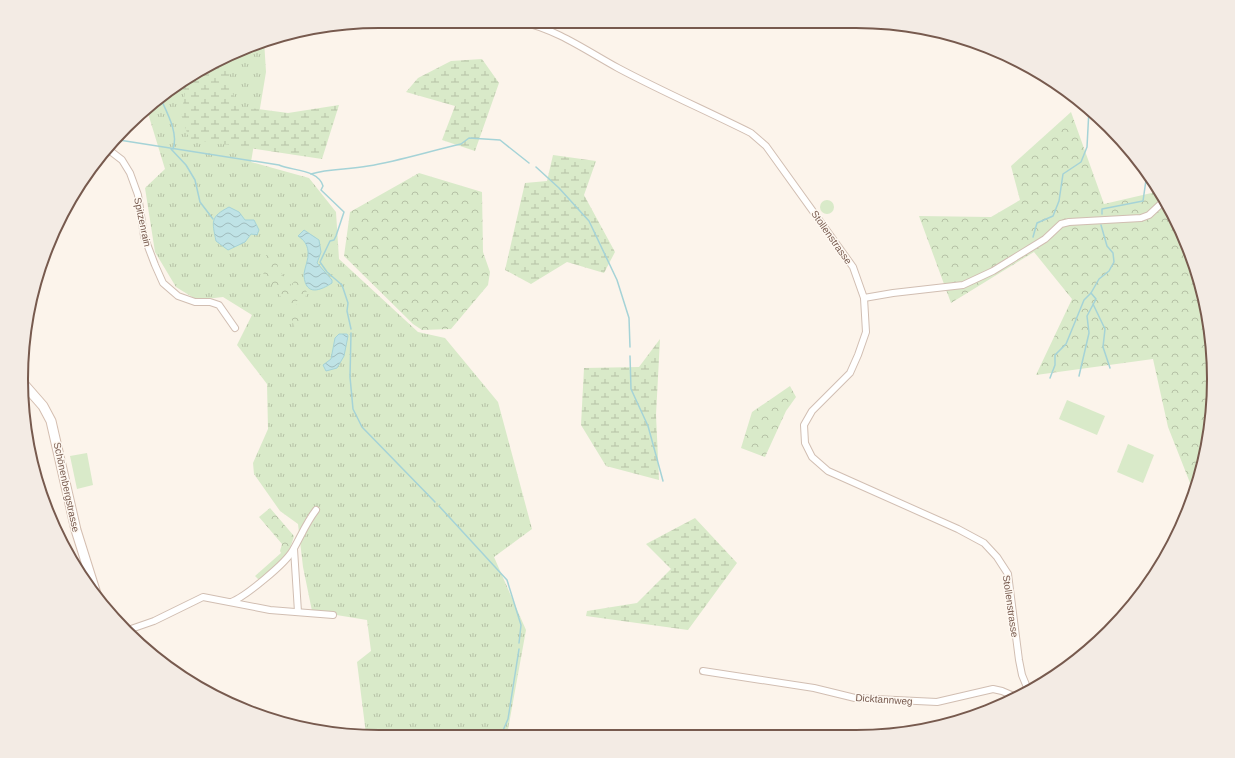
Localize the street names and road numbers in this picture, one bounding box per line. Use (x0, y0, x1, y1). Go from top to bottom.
street label: Spitzenrain (132, 196, 153, 248)
street label: Stollenstrasse (809, 208, 854, 267)
street label: Schönenbergstrasse (52, 441, 82, 534)
street label: Stollenstrasse (1001, 574, 1020, 638)
street label: Dicktannweg (855, 692, 913, 707)

